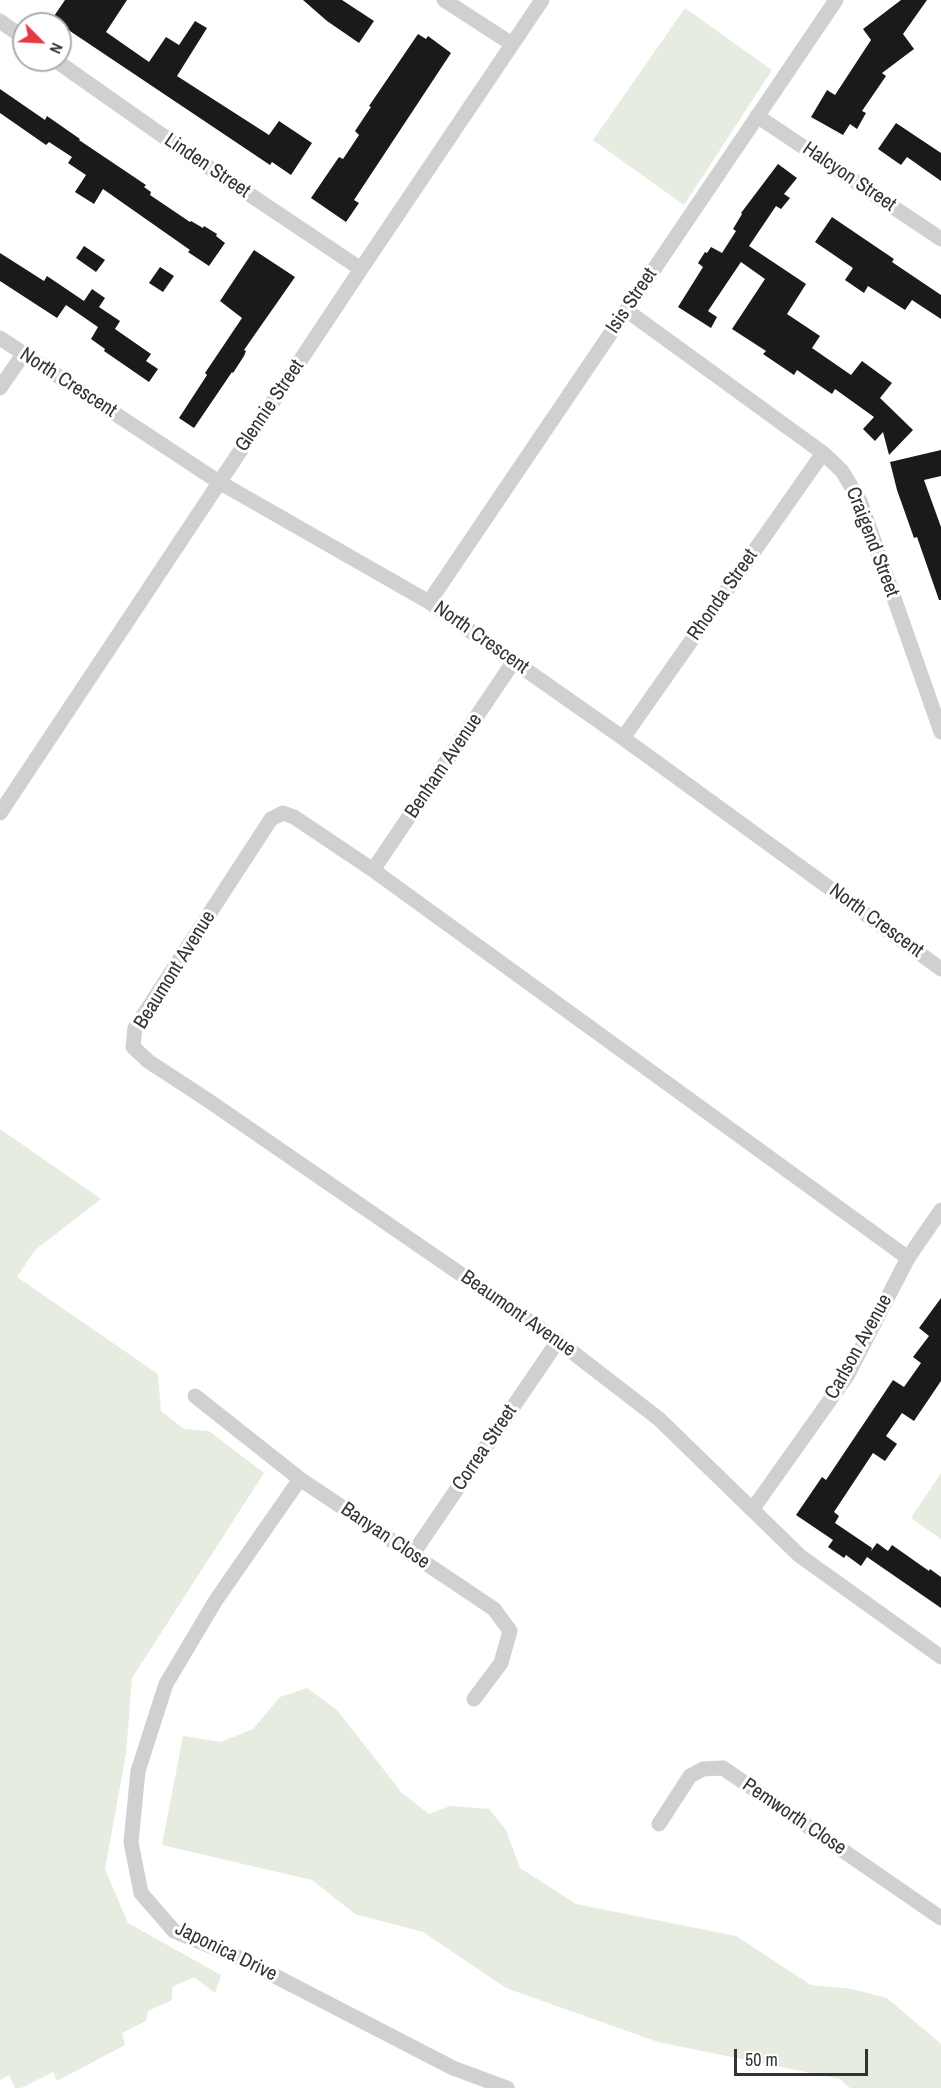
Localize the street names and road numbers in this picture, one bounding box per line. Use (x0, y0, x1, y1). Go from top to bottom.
street label: Linden Street (159, 129, 255, 203)
street label: Halcyon Street (798, 137, 900, 217)
street label: Isis Street (601, 264, 663, 338)
street label: North Crescent (15, 343, 121, 423)
street label: Glennie Street (230, 355, 310, 457)
street label: Craigend Street (840, 484, 904, 600)
street label: Rhonda Street (683, 545, 763, 645)
street label: North Crescent (429, 597, 533, 679)
street label: Benham Avenue (400, 709, 488, 823)
street label: North Crescent (824, 879, 928, 963)
street label: Beaumont Avenue (129, 907, 221, 1033)
street label: Beaumont Avenue (456, 1266, 580, 1362)
street label: Carlson Avenue (820, 1290, 898, 1404)
street label: Correa Street (448, 1400, 522, 1496)
street label: Banyan Close (336, 1498, 434, 1574)
street label: Pemworth Close (737, 1773, 851, 1861)
street label: Japonica Drive (171, 1917, 281, 1987)

